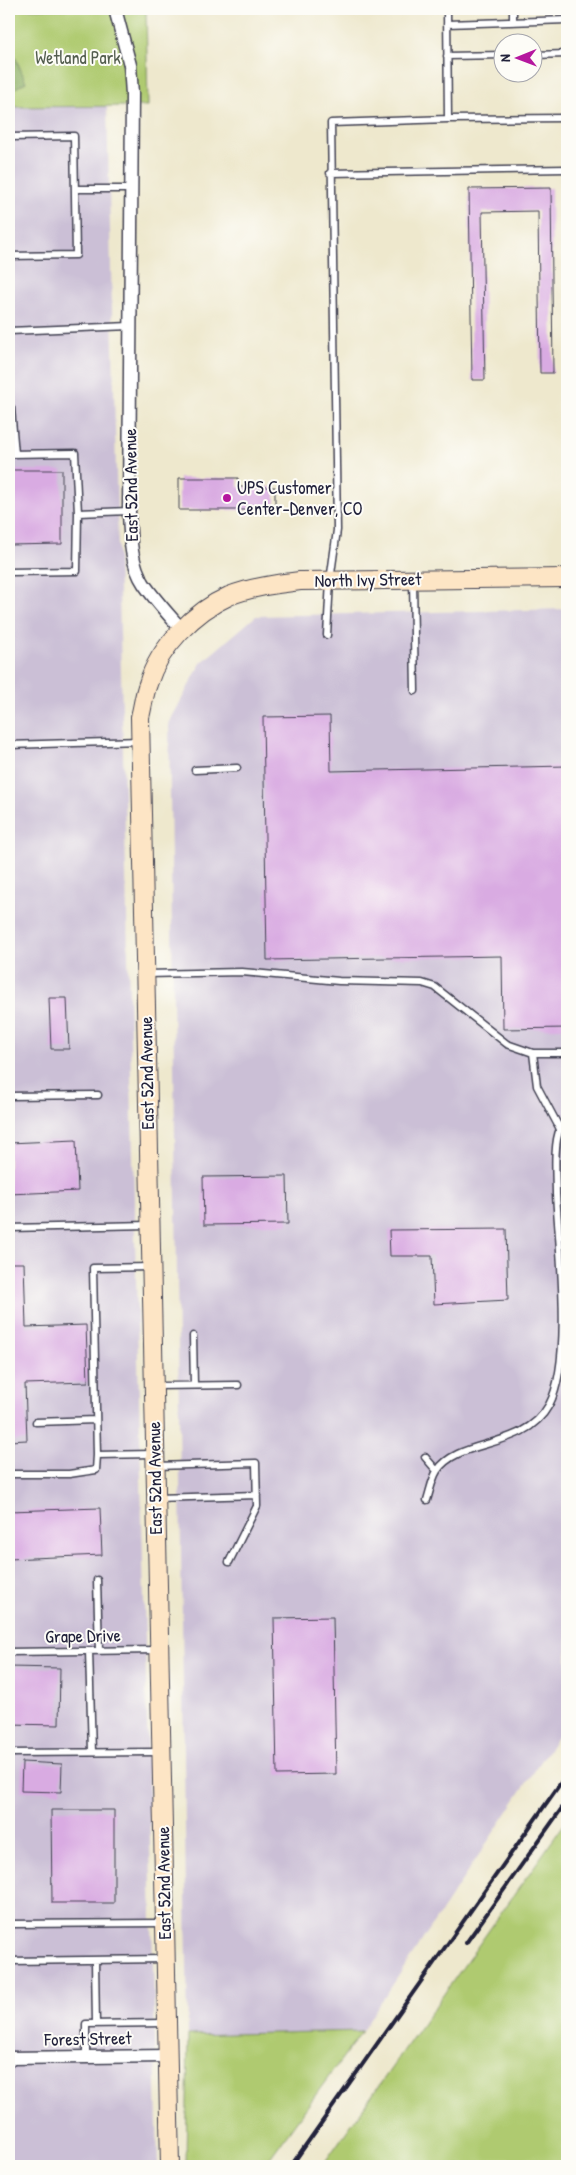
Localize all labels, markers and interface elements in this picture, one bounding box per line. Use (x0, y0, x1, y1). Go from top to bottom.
north arrow (494, 32, 544, 82)
park label: Wetland Park (35, 45, 121, 70)
text: N (495, 54, 514, 62)
street label: East 52nd Avenue (117, 428, 144, 542)
place label: UPS Customer Center-Denver, CO (237, 475, 363, 521)
marker: UPS Customer Center-Denver, CO (221, 492, 233, 504)
street label: North Ivy Street (314, 566, 422, 593)
street label: East 52nd Avenue (133, 1016, 160, 1130)
street label: East 52nd Avenue (141, 1421, 168, 1535)
street label: Grape Drive (45, 1622, 121, 1649)
street label: East 52nd Avenue (150, 1826, 177, 1940)
street label: Forest Street (43, 2025, 133, 2052)

